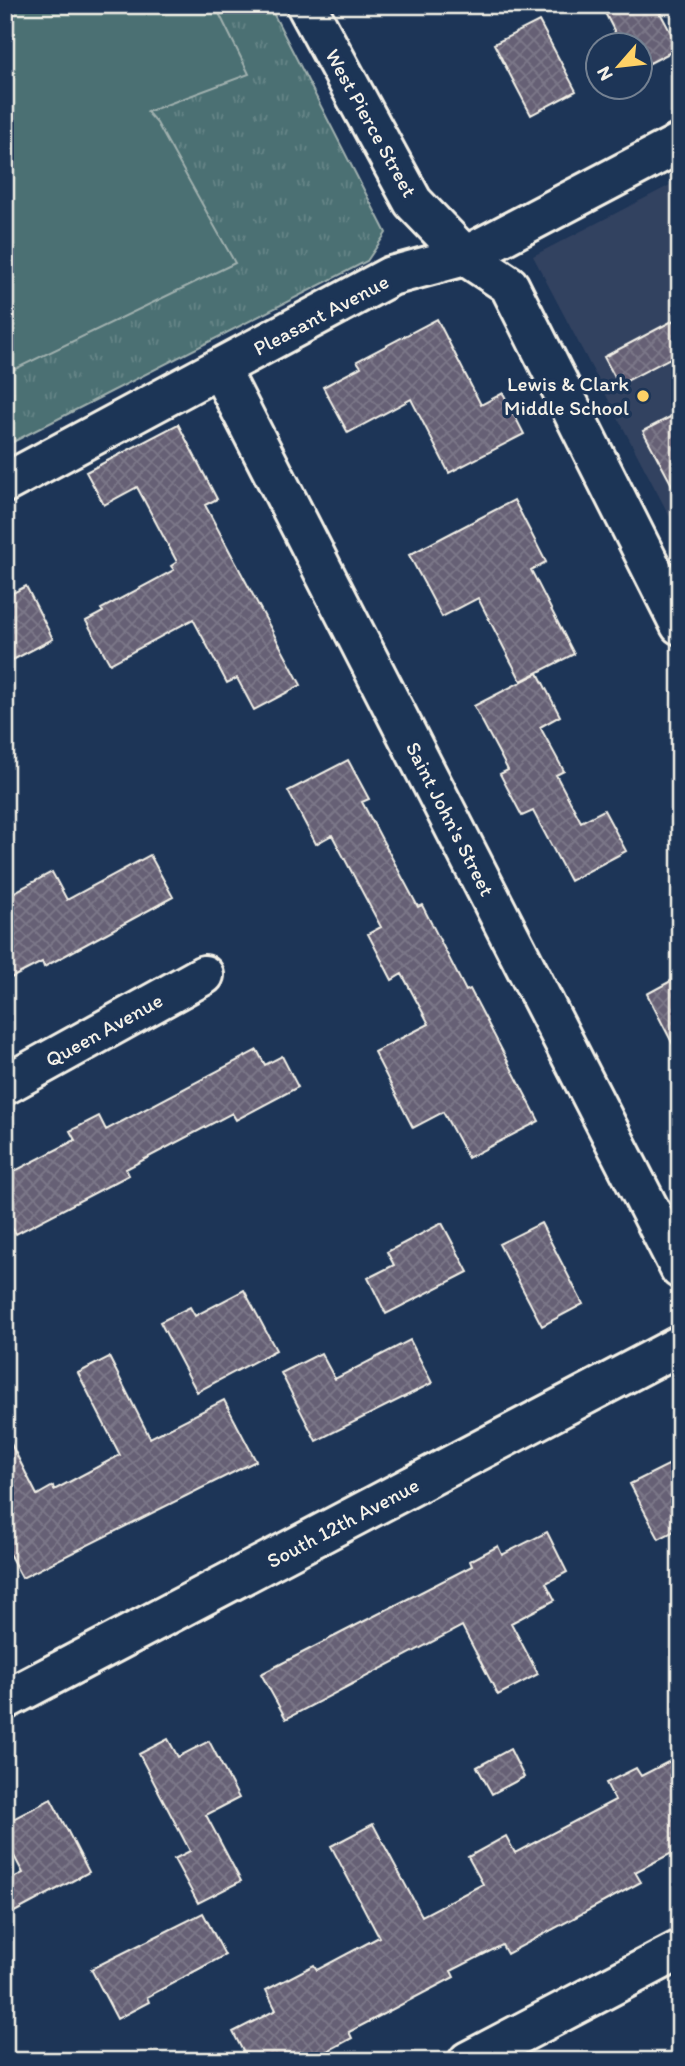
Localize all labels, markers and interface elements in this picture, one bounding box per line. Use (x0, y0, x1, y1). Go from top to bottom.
north arrow (584, 32, 654, 102)
street label: West Pierce Street (320, 44, 423, 201)
text: N (591, 63, 618, 85)
street label: Pleasant Avenue (249, 268, 393, 361)
place label: Lewis & Clark Middle School (504, 371, 629, 420)
marker: Lewis & Clark Middle School (635, 388, 651, 404)
street label: Saint John's Street (401, 737, 500, 900)
street label: Queen Avenue (41, 987, 167, 1072)
street label: South 12th Avenue (262, 1472, 423, 1573)

